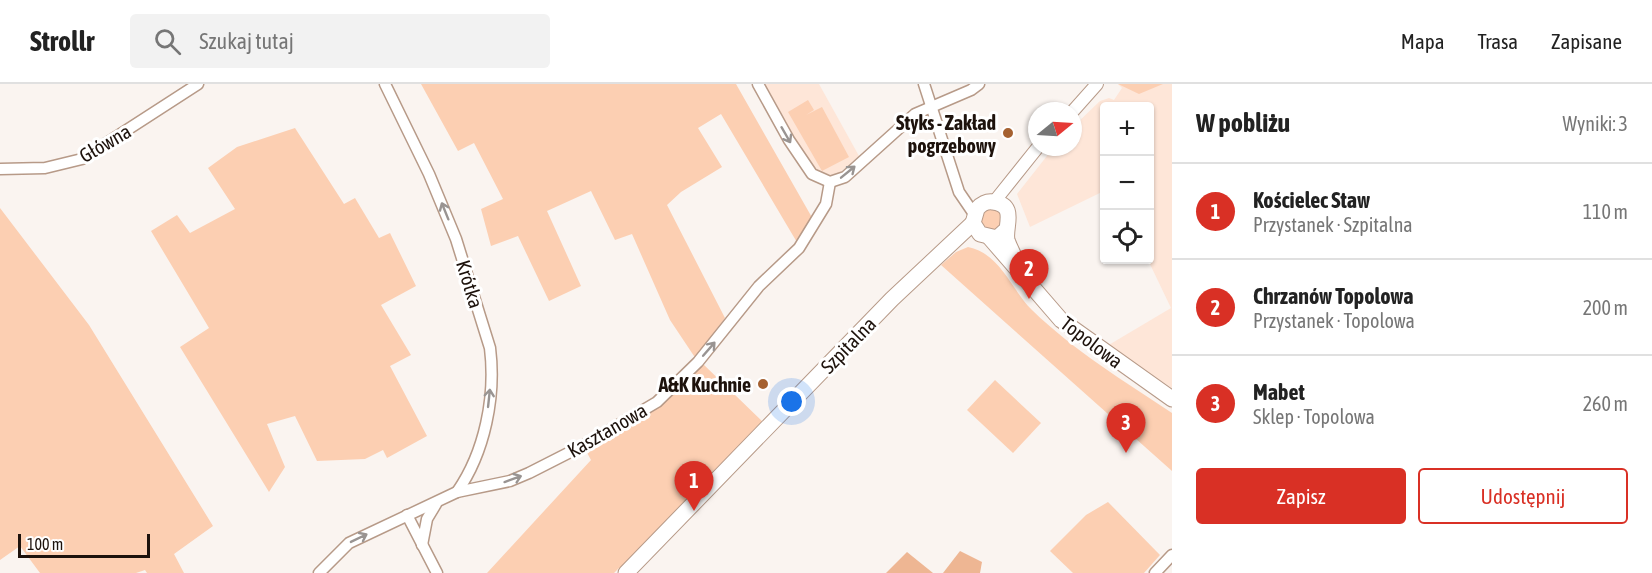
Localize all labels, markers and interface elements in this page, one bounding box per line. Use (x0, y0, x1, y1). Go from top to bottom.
search box (130, 14, 550, 68)
text: Strollr (30, 25, 94, 57)
icon: search (151, 25, 184, 58)
text: Szukaj tutaj (199, 28, 294, 54)
text: Mapa (1401, 29, 1444, 53)
text: Trasa (1477, 29, 1518, 53)
text: Zapisane (1551, 29, 1622, 53)
north arrow (1028, 102, 1082, 156)
map controls (1100, 102, 1154, 264)
button: + (1100, 102, 1154, 156)
text: W pobliżu (1196, 108, 1290, 138)
place label: Styks - Zakład pogrzebowy (896, 111, 997, 157)
text: Wyniki: 3 (1562, 112, 1628, 135)
street label: Główna (75, 119, 135, 167)
one-way arrow (781, 126, 793, 143)
marker: Styks - Zakład pogrzebowy (1001, 126, 1015, 140)
button: − (1100, 156, 1154, 210)
one-way arrow (840, 166, 856, 179)
text: Kościelec Staw (1253, 187, 1370, 213)
text: 1 (1211, 200, 1220, 223)
text: 110 m (1583, 200, 1628, 223)
one-way arrow (439, 202, 450, 221)
button: locate (1100, 210, 1154, 264)
text: Przystanek · Szpitalna (1253, 213, 1413, 236)
pin: 2 (1010, 250, 1048, 299)
street label: Krótka (452, 257, 488, 311)
text: Chrzanów Topolowa (1253, 283, 1413, 309)
text: 2 (1211, 296, 1220, 319)
text: 200 m (1583, 296, 1628, 319)
text: Przystanek · Topolowa (1253, 309, 1415, 332)
street label: Topolowa (1057, 311, 1127, 373)
street label: Szpitalna (816, 312, 880, 378)
one-way arrow (702, 342, 716, 357)
place label: A&K Kuchnie (658, 373, 751, 396)
marker: A&K Kuchnie (756, 377, 770, 391)
text: Mabet (1253, 379, 1305, 405)
your location (777, 387, 806, 416)
one-way arrow (484, 389, 495, 409)
text: 3 (1211, 392, 1220, 415)
text: 260 m (1583, 392, 1628, 415)
street label: Kasztanowa (563, 398, 651, 462)
pin: 3 (1106, 404, 1146, 453)
text: Sklep · Topolowa (1253, 405, 1375, 428)
pin: 1 (674, 462, 714, 511)
button: Zapisz (1196, 468, 1406, 524)
button: Udostępnij (1418, 468, 1628, 524)
one-way arrow (504, 472, 522, 483)
scale bar (18, 531, 150, 558)
one-way arrow (350, 532, 368, 544)
text: 100 m (27, 535, 63, 553)

